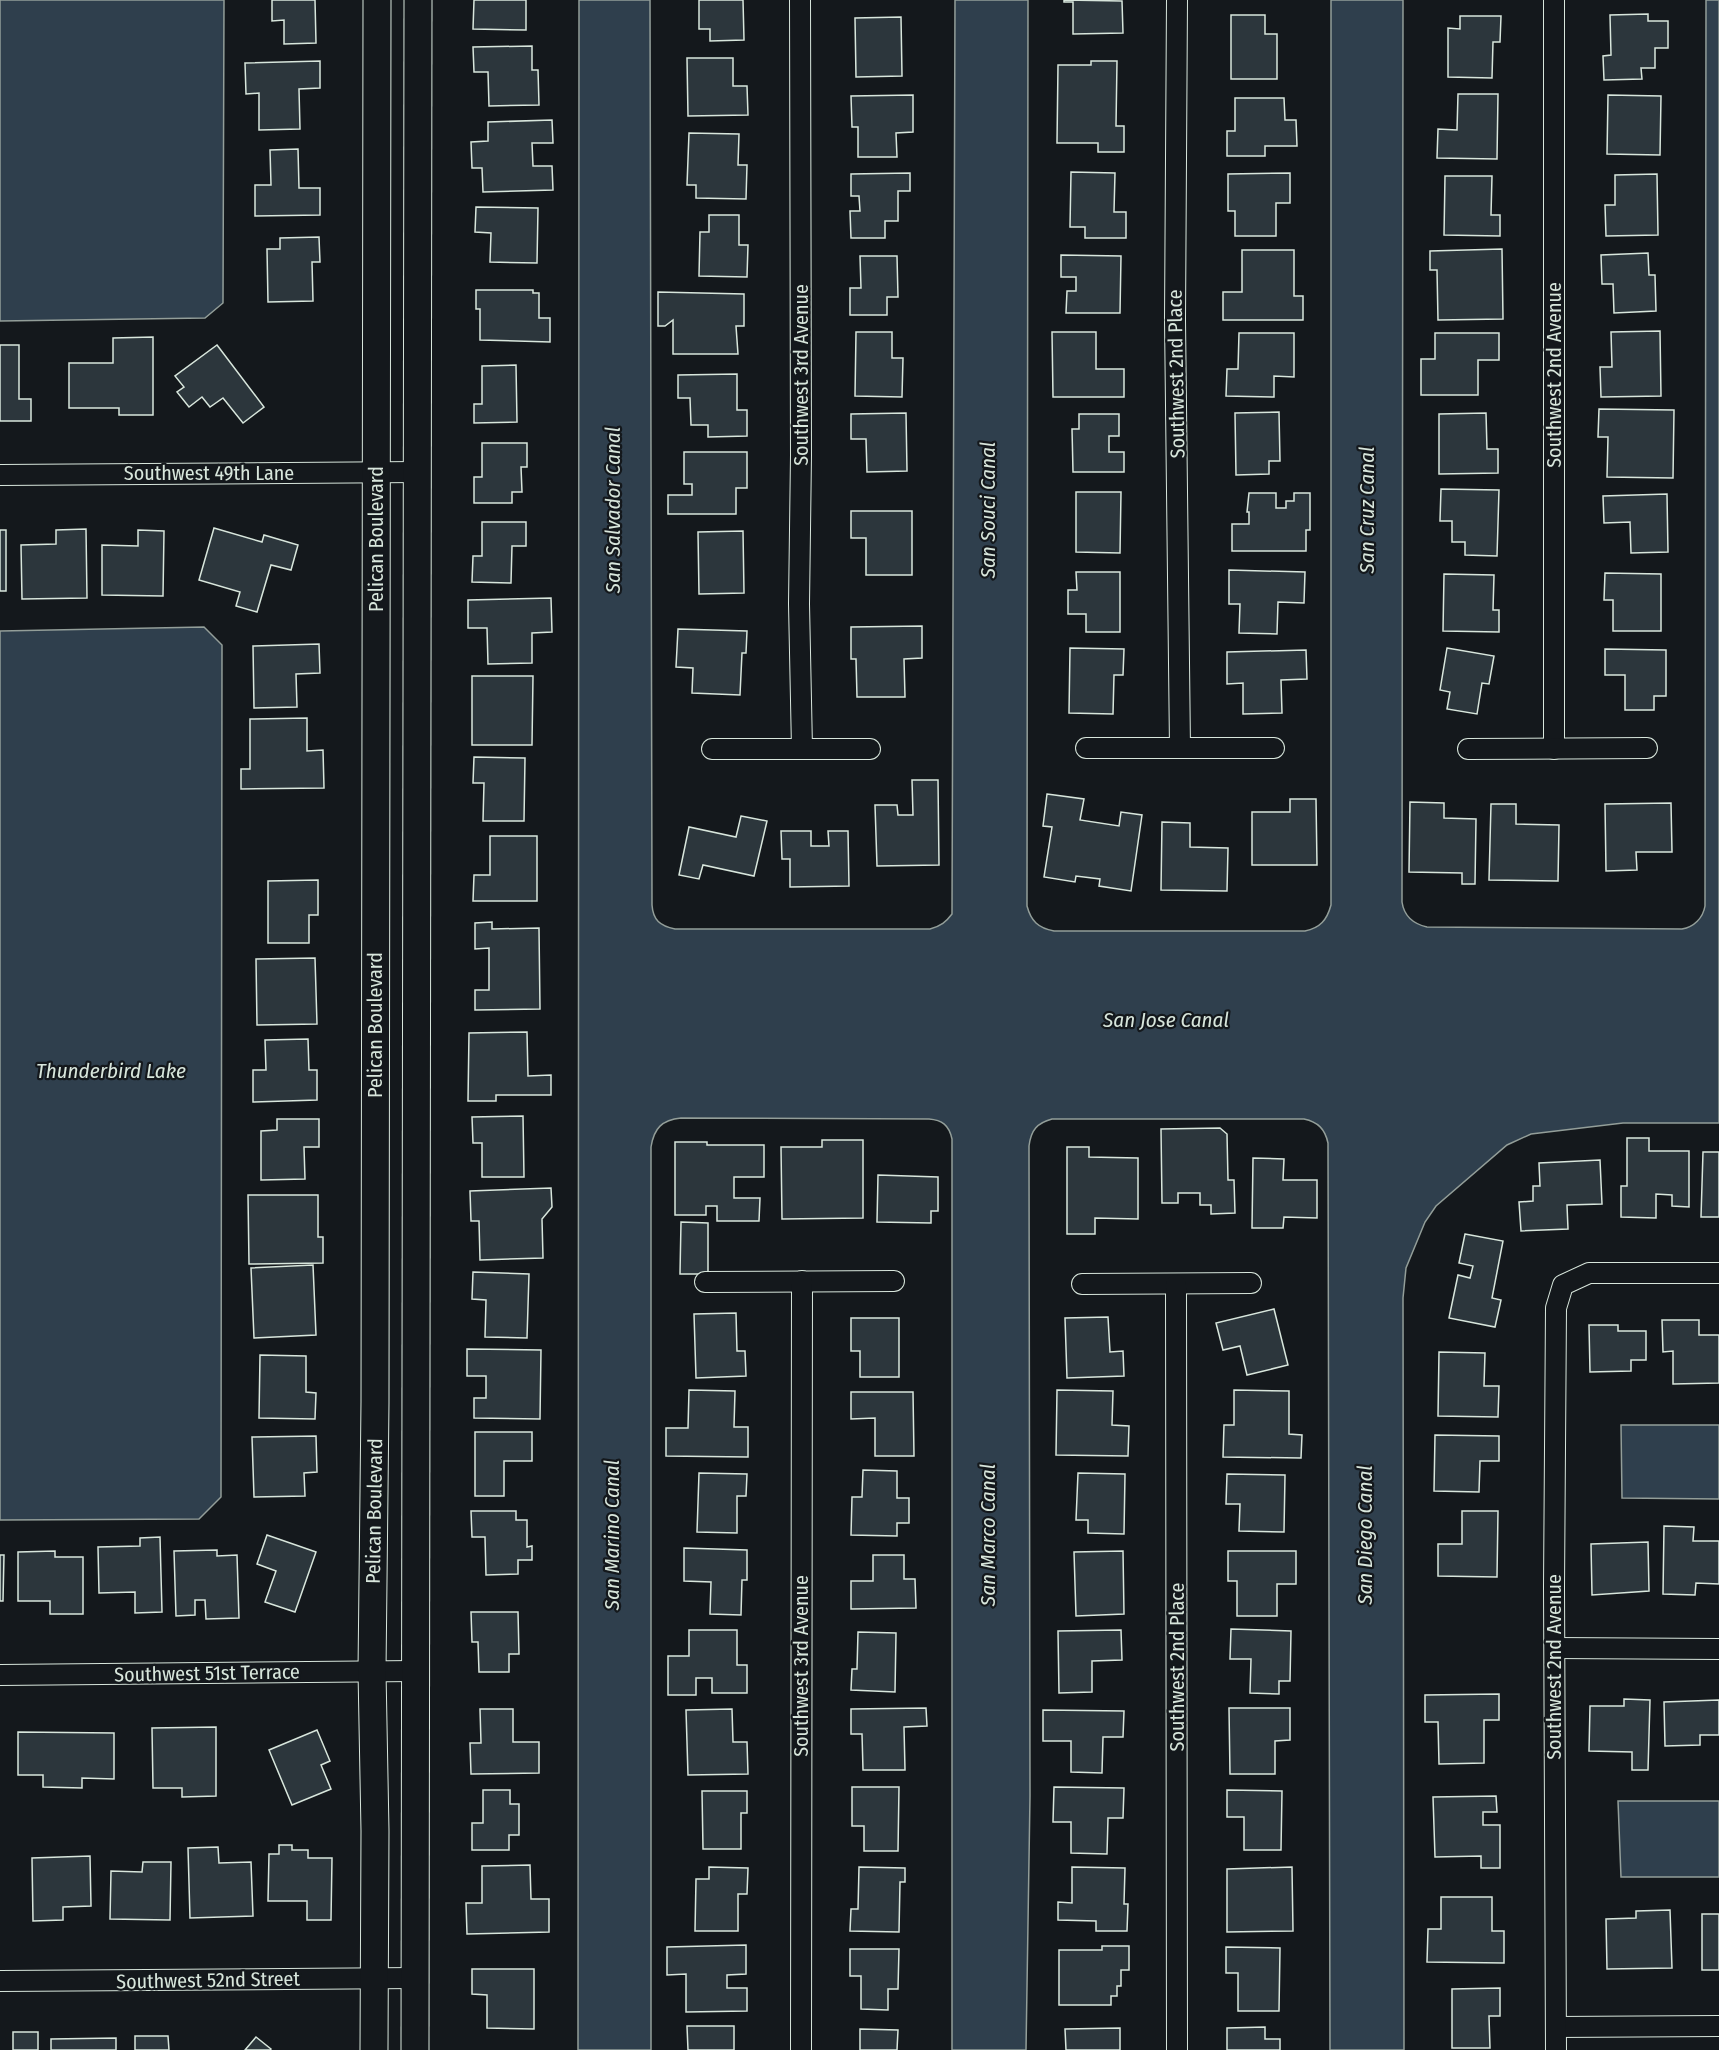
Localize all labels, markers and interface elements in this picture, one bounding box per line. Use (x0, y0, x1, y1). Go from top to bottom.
street label: Southwest 2nd Avenue (1542, 282, 1566, 468)
street label: Southwest 3rd Avenue (789, 284, 813, 466)
street label: Southwest 2nd Place (1163, 289, 1189, 459)
water label: San Salvador Canal (600, 427, 626, 594)
water label: San Souci Canal (975, 442, 1001, 579)
water label: San Cruz Canal (1354, 447, 1380, 574)
street label: Southwest 49th Lane (124, 461, 294, 485)
street label: Pelican Boulevard (364, 466, 388, 612)
street label: Pelican Boulevard (363, 952, 387, 1098)
water label: San Jose Canal (1102, 1007, 1229, 1033)
water label: Thunderbird Lake (36, 1058, 186, 1084)
street label: Pelican Boulevard (361, 1438, 387, 1584)
water label: San Marino Canal (599, 1460, 625, 1611)
water label: San Marco Canal (975, 1464, 1001, 1607)
water label: San Diego Canal (1352, 1465, 1378, 1606)
street label: Southwest 2nd Avenue (1542, 1574, 1566, 1760)
street label: Southwest 3rd Avenue (789, 1575, 813, 1757)
street label: Southwest 2nd Place (1165, 1583, 1189, 1751)
street label: Southwest 51st Terrace (114, 1659, 300, 1687)
street label: Southwest 52nd Street (116, 1966, 300, 1994)

